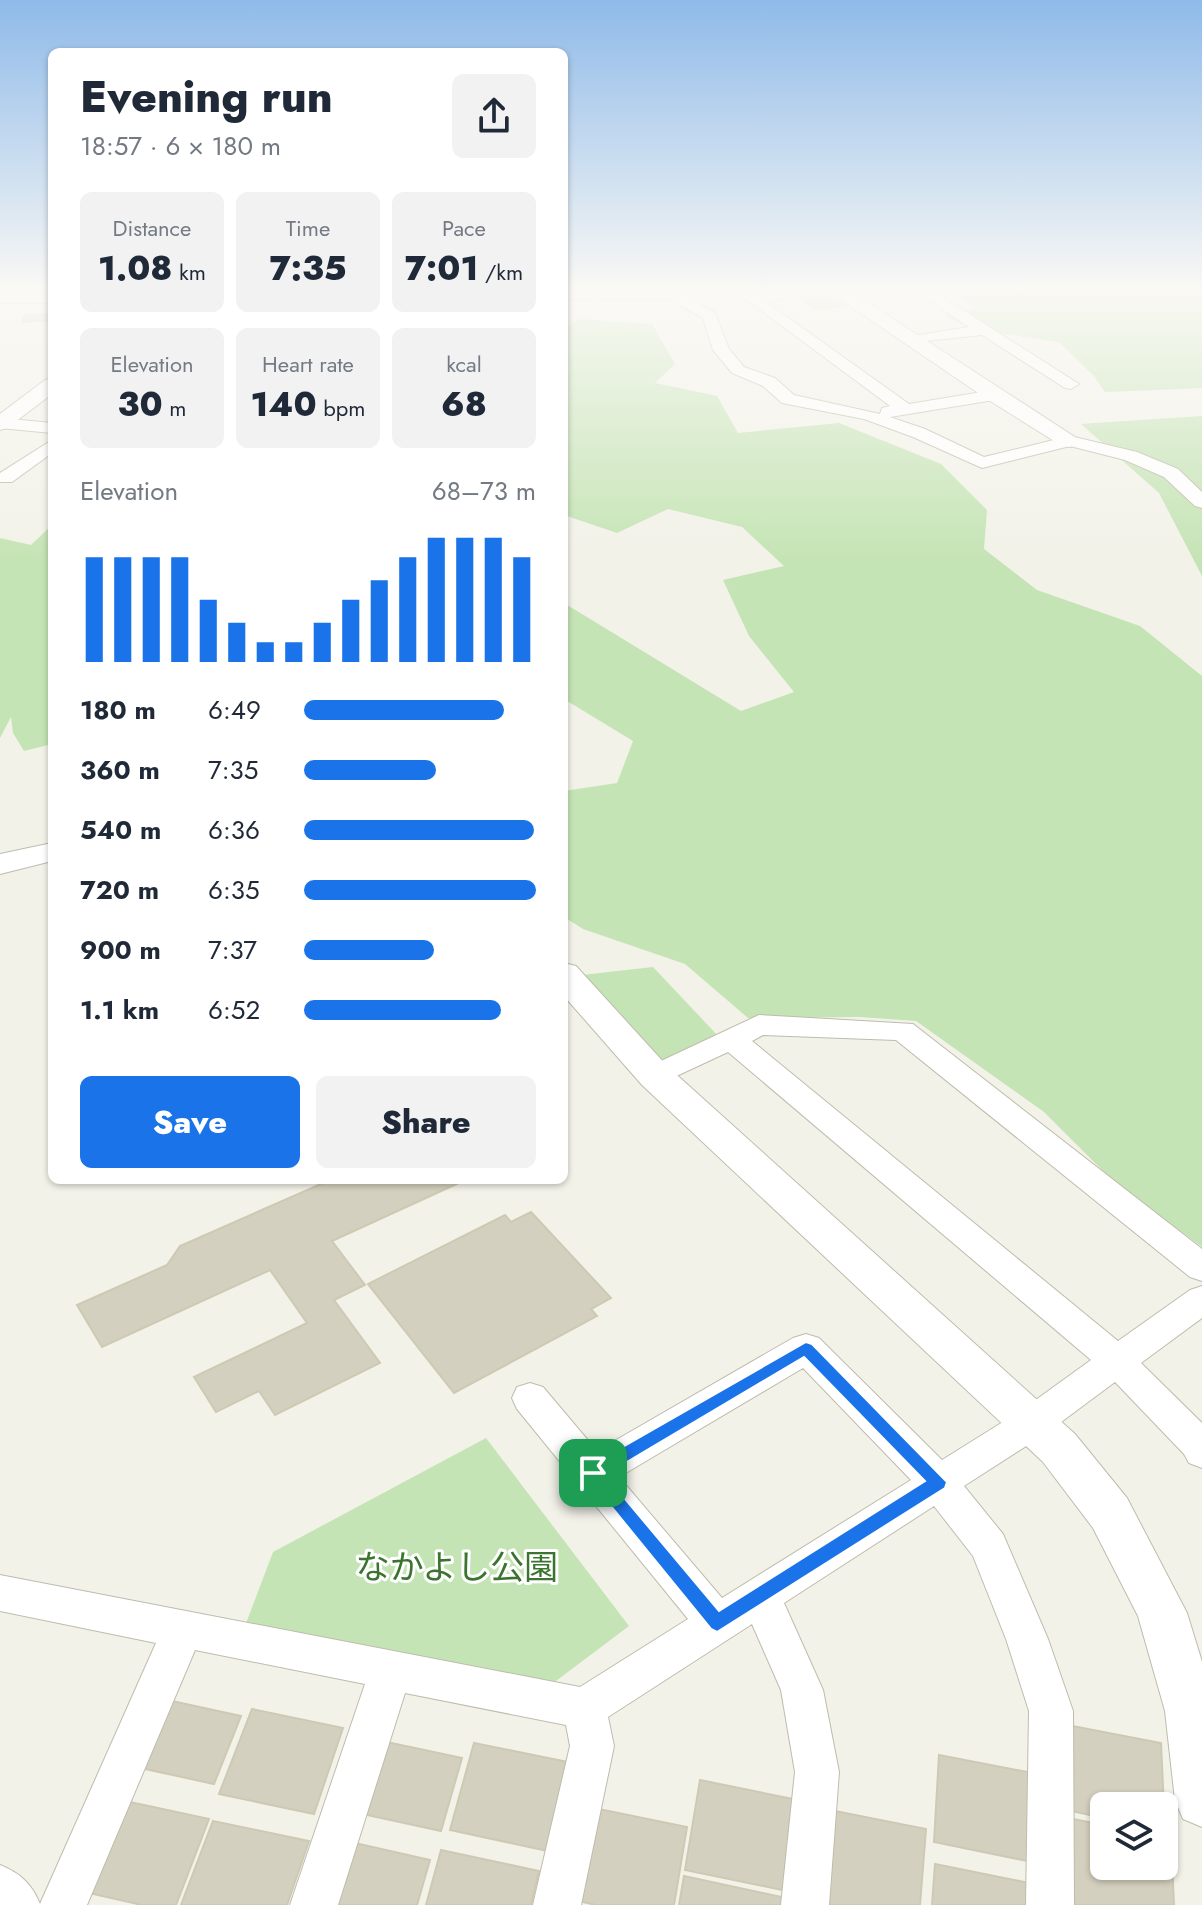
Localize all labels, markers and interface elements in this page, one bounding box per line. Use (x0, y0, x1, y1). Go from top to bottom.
text: Evening run (80, 65, 333, 129)
button: share (452, 74, 536, 158)
text: 18:57 · 6 × 180 m (80, 127, 281, 165)
text: Distance (113, 212, 191, 244)
text: Time (286, 212, 330, 244)
text: Pace (442, 212, 486, 244)
text: 1.08 (98, 244, 172, 293)
text: 7:35 (269, 244, 347, 293)
text: 7:01 (405, 244, 478, 293)
text: km (172, 256, 206, 288)
text: /km (478, 256, 523, 288)
text: Elevation (111, 348, 193, 380)
text: Heart rate (262, 348, 354, 380)
text: kcal (446, 348, 482, 380)
text: 30 (118, 380, 163, 429)
text: 140 (251, 380, 317, 429)
text: 68 (441, 380, 487, 429)
text: m (163, 392, 186, 424)
text: bpm (317, 392, 365, 424)
text: Elevation (80, 472, 178, 510)
text: 68–73 m (432, 472, 536, 510)
text: 180 m (80, 691, 156, 729)
text: 6:49 (208, 691, 261, 729)
text: 360 m (80, 751, 160, 789)
text: 7:35 (208, 751, 258, 789)
text: 540 m (80, 811, 161, 849)
text: 6:36 (208, 811, 260, 849)
text: 720 m (80, 871, 159, 909)
text: 6:35 (208, 871, 260, 909)
text: 900 m (80, 931, 161, 969)
text: 7:37 (208, 931, 257, 969)
text: 1.1 km (80, 991, 159, 1029)
text: 6:52 (208, 991, 260, 1029)
button: Save (80, 1076, 300, 1168)
button: Share (316, 1076, 536, 1168)
pin (559, 1439, 627, 1507)
icon: arrive (571, 1451, 615, 1495)
park label: なかよし公園 (356, 1543, 558, 1592)
map controls (1090, 1792, 1178, 1880)
button: layers (1090, 1792, 1178, 1880)

